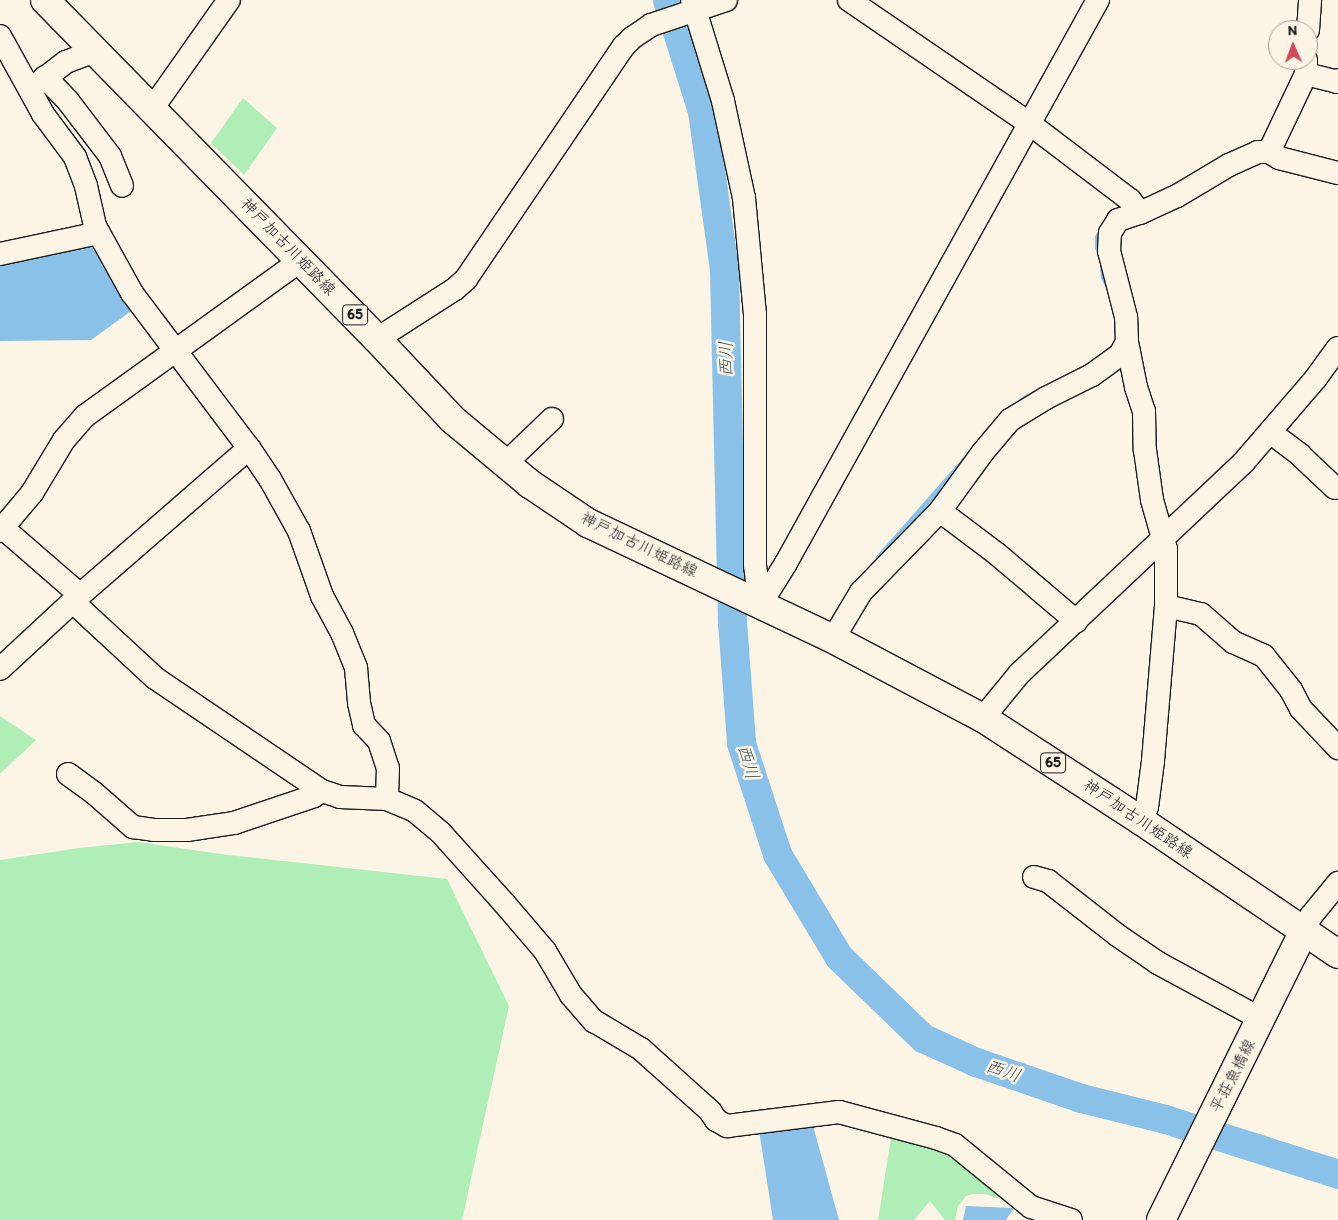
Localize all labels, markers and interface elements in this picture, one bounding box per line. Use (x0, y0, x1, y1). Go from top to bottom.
north arrow (1268, 20, 1318, 70)
text: N (1287, 22, 1298, 39)
street label: 神戸加古川姫路線 (237, 194, 339, 300)
road number: 65 (341, 302, 369, 328)
water label: 西川 (715, 341, 737, 377)
street label: 神戸加古川姫路線 (577, 508, 701, 582)
water label: 西川 (733, 742, 763, 782)
road number: 65 (1039, 750, 1067, 776)
street label: 神戸加古川姫路線 (1080, 775, 1196, 863)
street label: 平荘魚橋線 (1206, 1036, 1260, 1116)
water label: 西川 (982, 1055, 1024, 1087)

